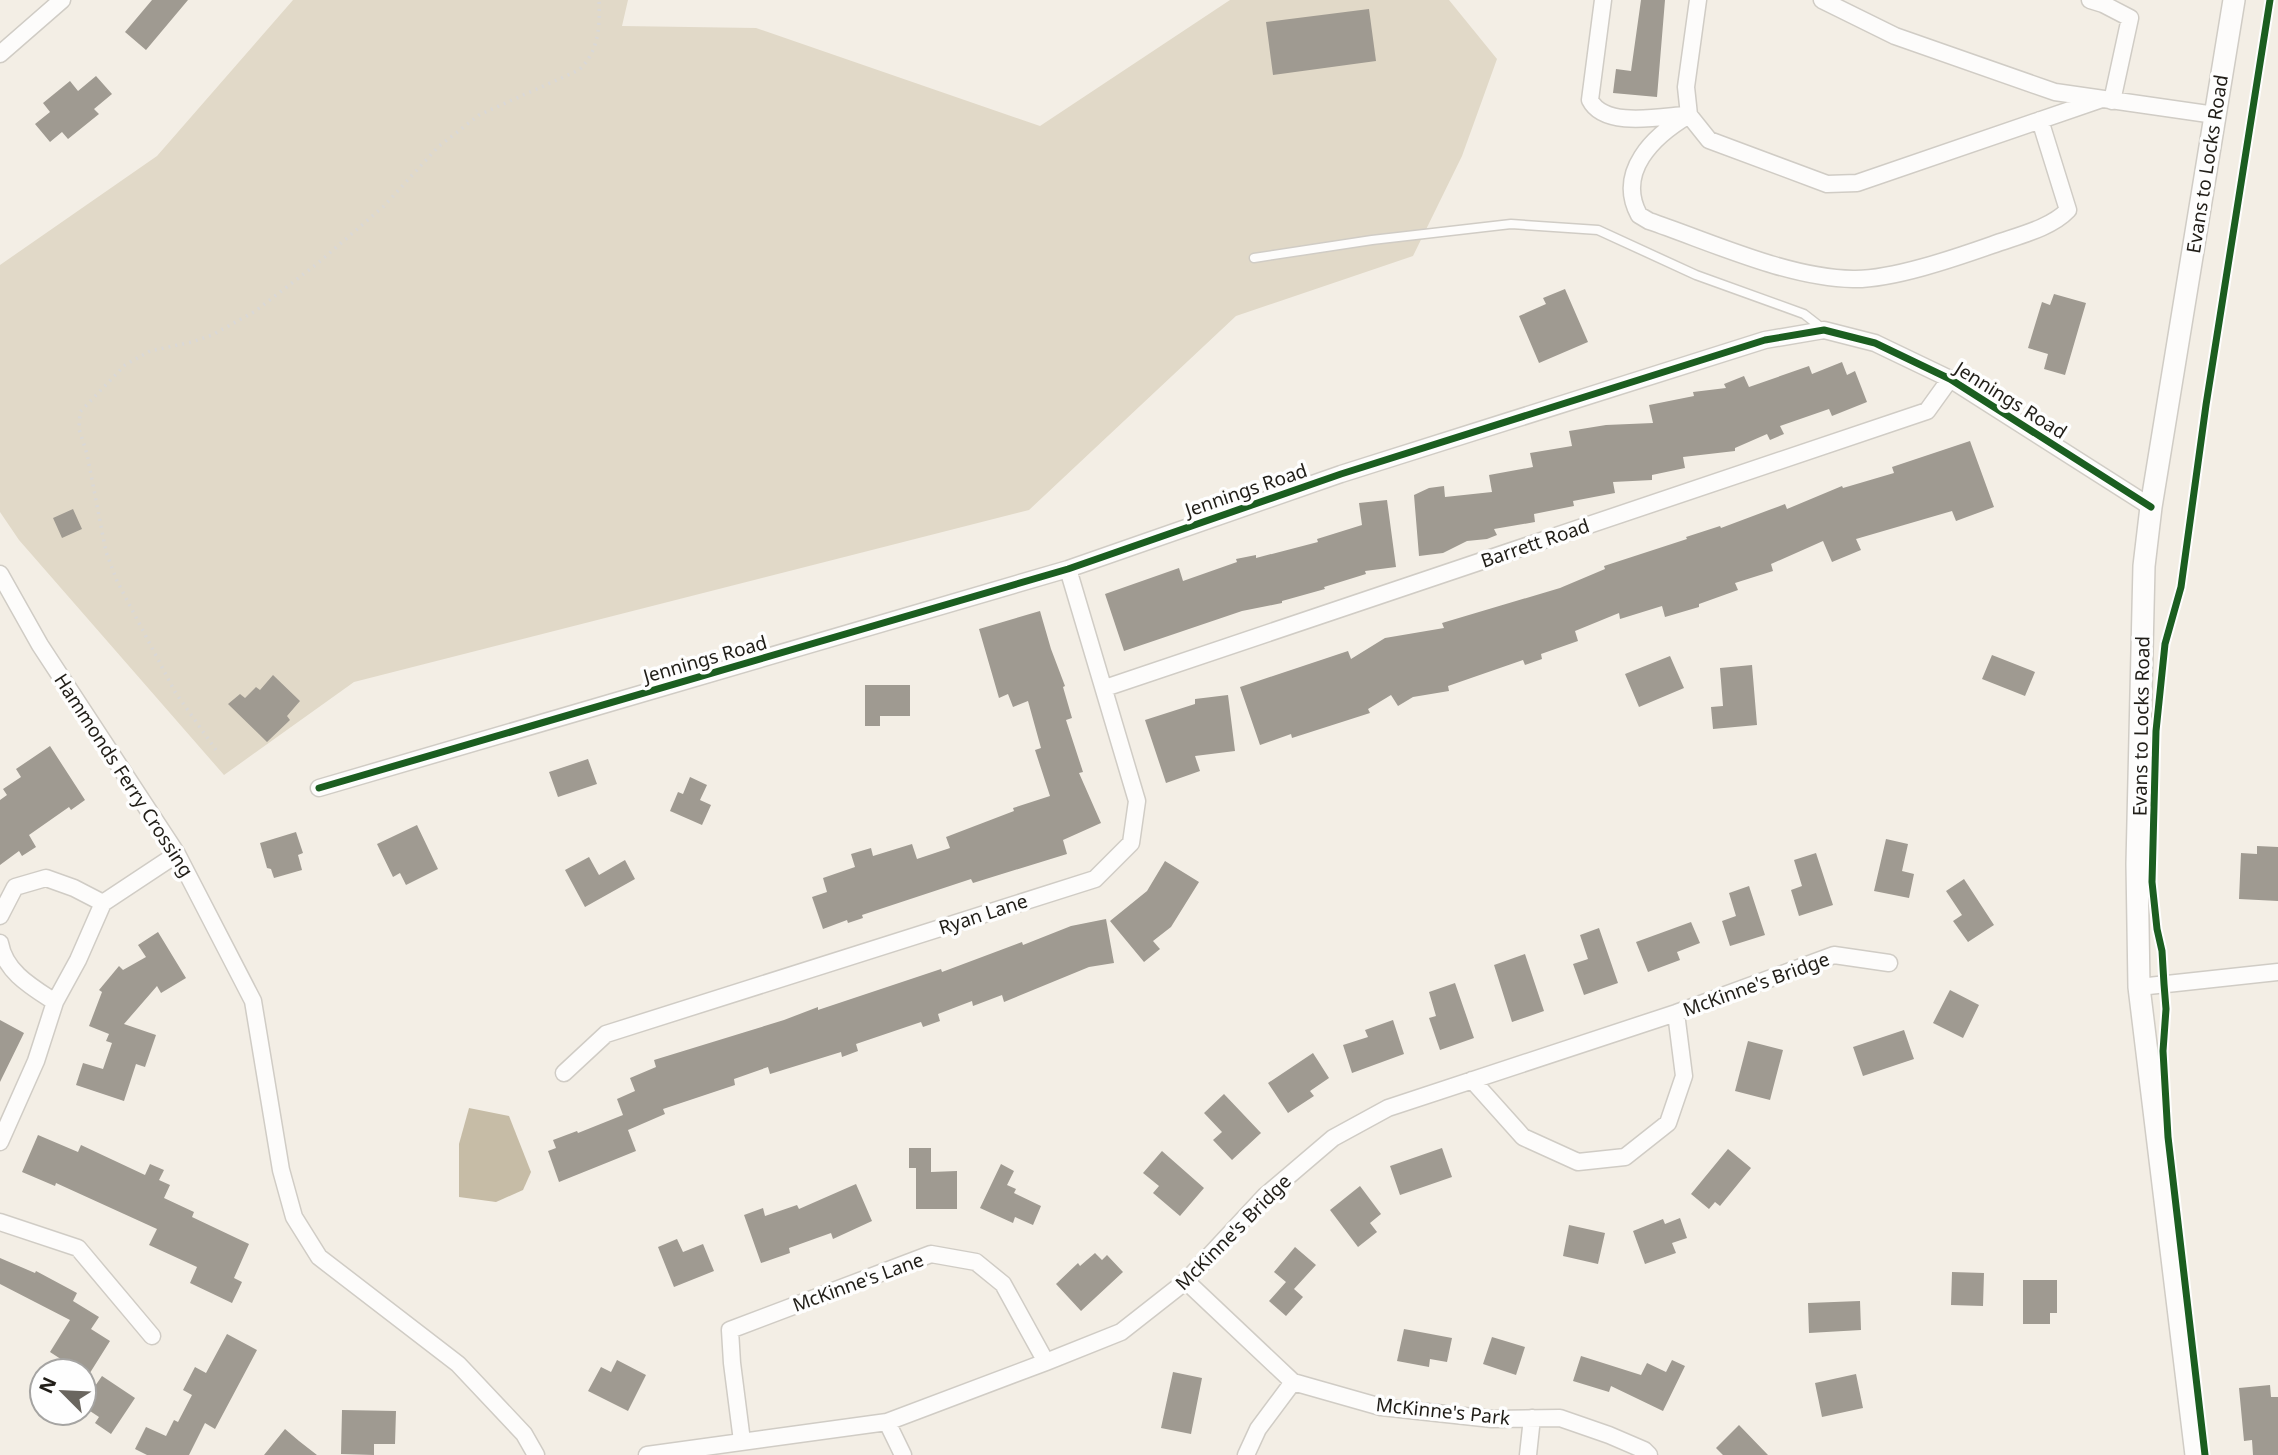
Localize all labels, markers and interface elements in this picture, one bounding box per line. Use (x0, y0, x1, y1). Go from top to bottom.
street label: Evans to Locks Road (2180, 73, 2234, 255)
street label: Jennings Road (1948, 354, 2072, 445)
street label: Jennings Road (1180, 457, 1310, 524)
street label: Barrett Road (1477, 512, 1593, 574)
street label: Jennings Road (638, 629, 770, 690)
street label: Evans to Locks Road (2126, 636, 2156, 816)
street label: Hammonds Ferry Crossing (48, 668, 200, 882)
street label: Ryan Lane (935, 887, 1031, 941)
street label: McKinne's Bridge (1679, 945, 1833, 1023)
street label: McKinne's Bridge (1169, 1168, 1297, 1296)
street label: McKinne's Lane (789, 1246, 927, 1318)
north arrow (28, 1357, 98, 1427)
text: N (32, 1373, 62, 1397)
street label: McKinne's Park (1375, 1391, 1511, 1431)

